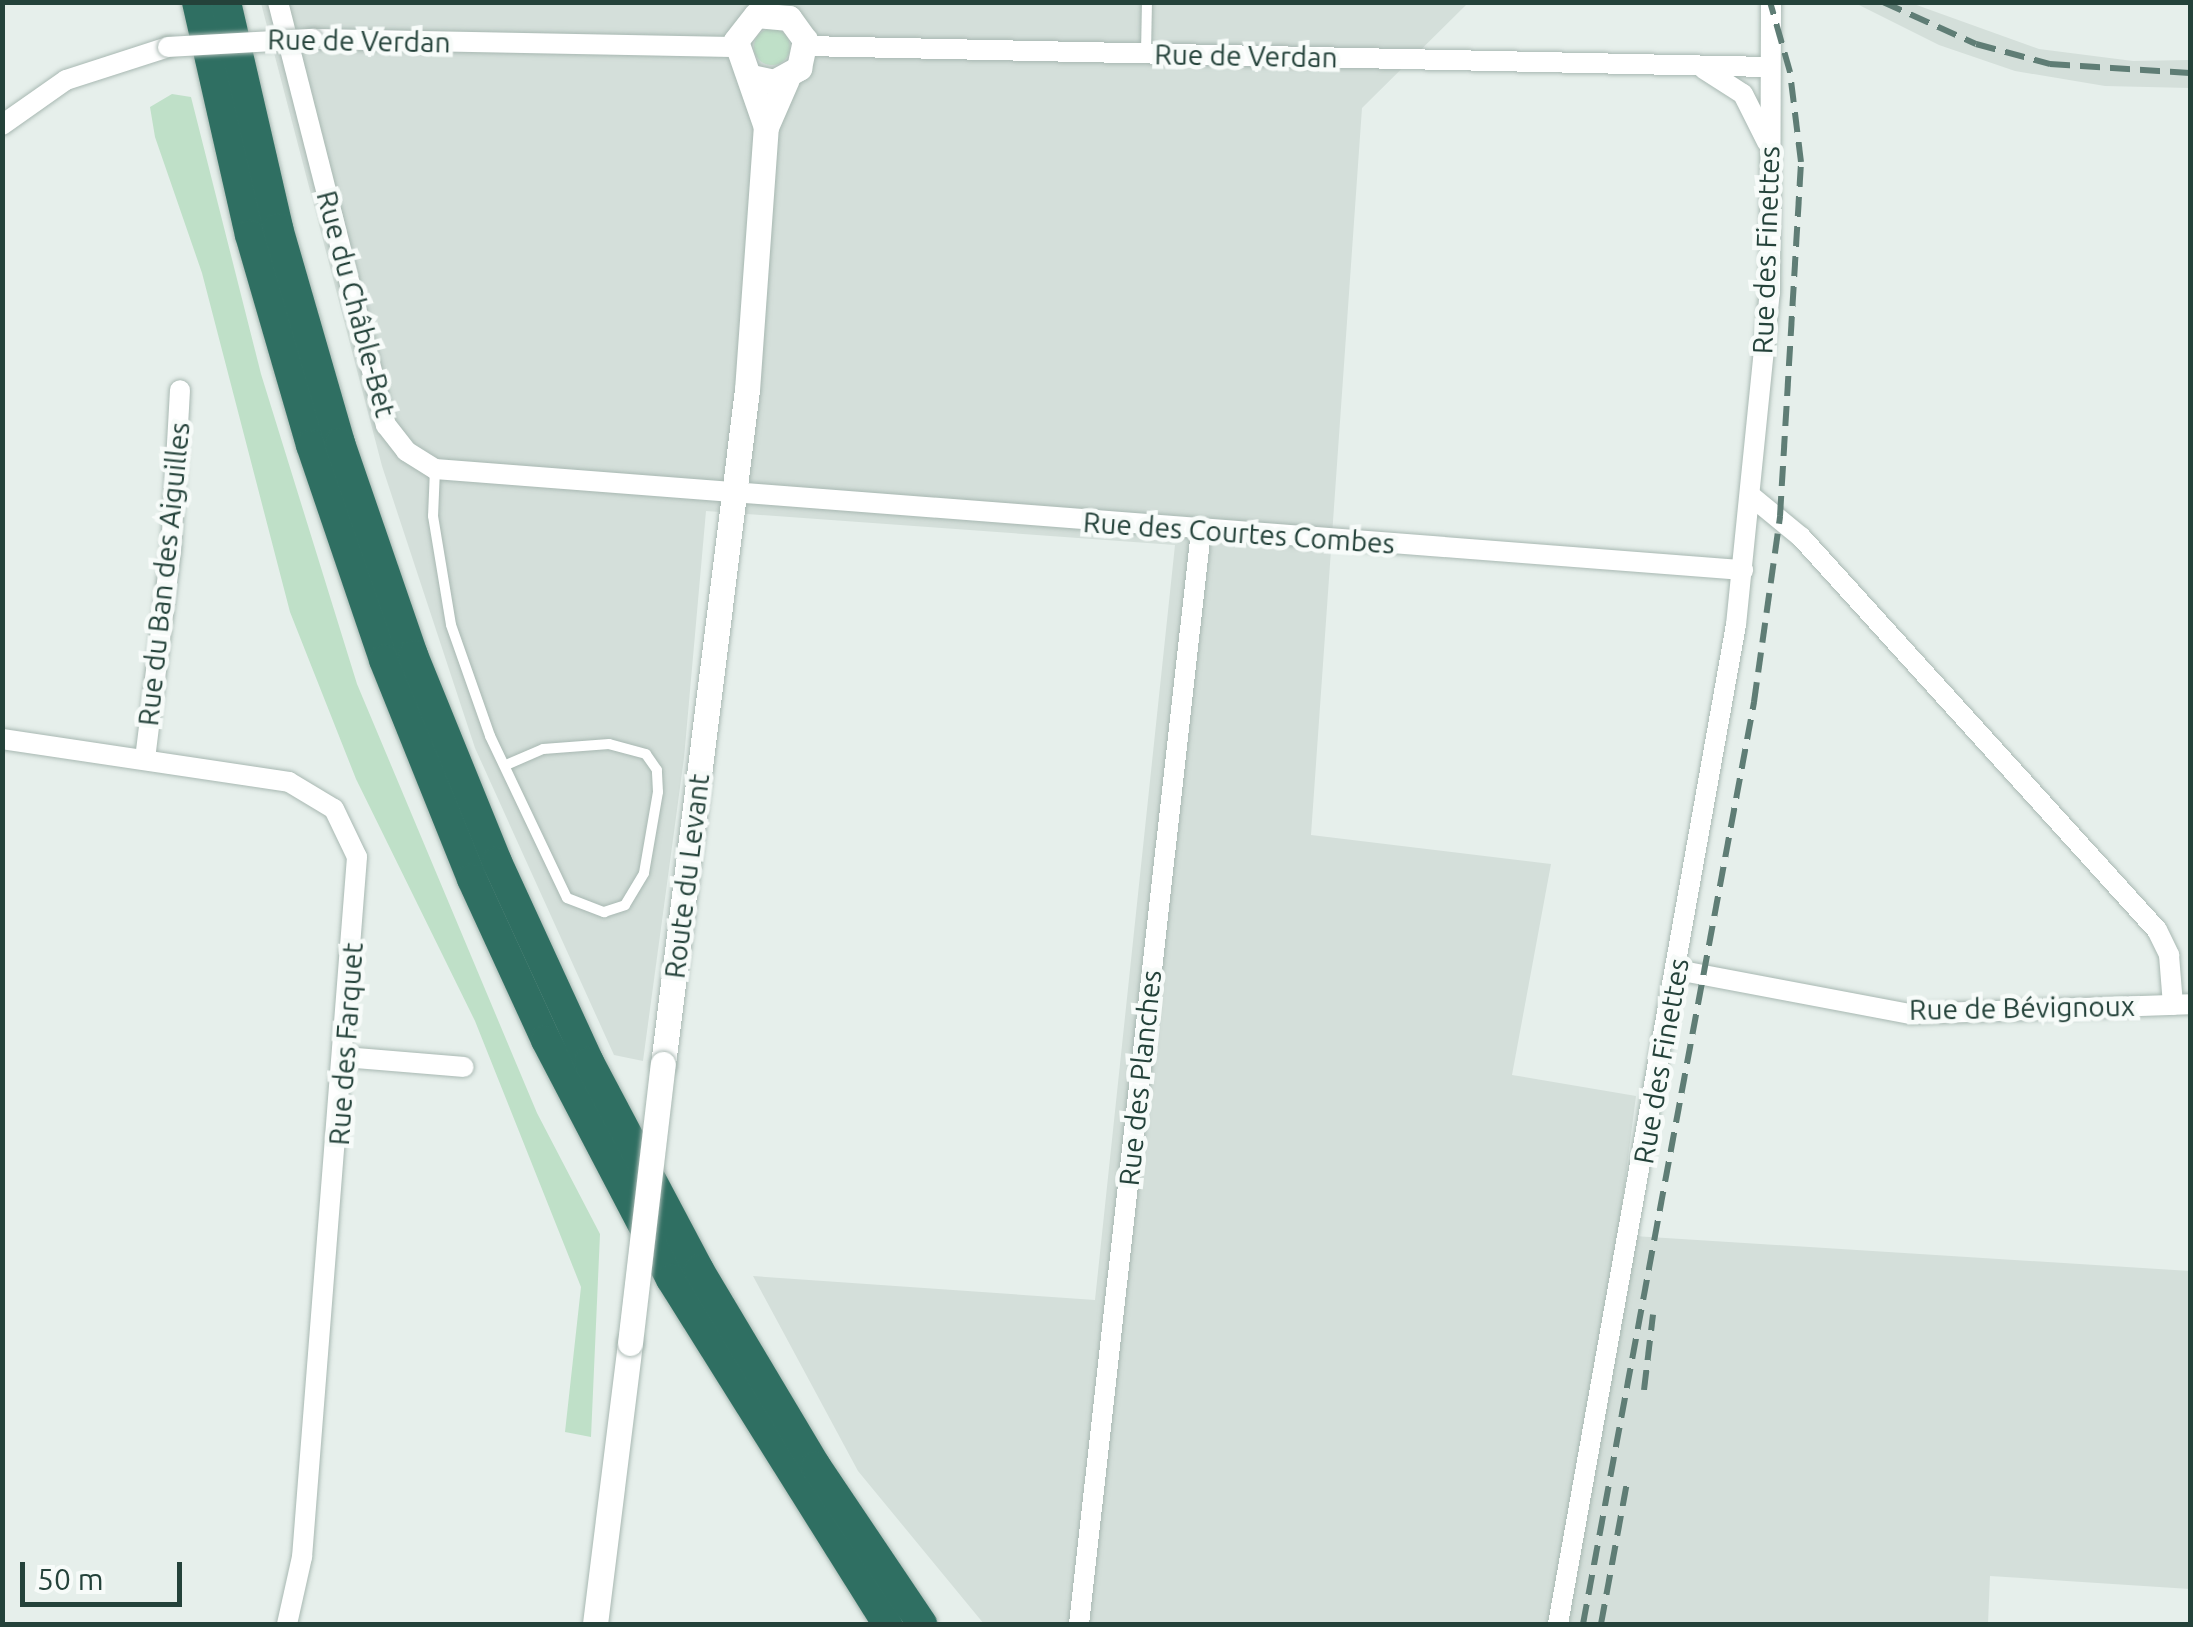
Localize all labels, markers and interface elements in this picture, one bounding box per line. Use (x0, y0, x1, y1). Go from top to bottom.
street label: Rue de Verdan (267, 23, 451, 59)
street label: Rue de Verdan (1154, 38, 1338, 74)
street label: Rue des Finettes (1746, 145, 1786, 355)
street label: Rue du Châble-Bet (310, 187, 402, 421)
street label: Rue du Ban des Aiguilles (131, 420, 197, 728)
street label: Rue des Courtes Combes (1082, 505, 1396, 561)
street label: Route du Levant (658, 772, 716, 980)
street label: Rue des Farquet (322, 941, 370, 1147)
street label: Rue des Finettes (1626, 956, 1696, 1166)
street label: Rue des Planches (1112, 968, 1168, 1188)
street label: Rue de Bévignoux (1909, 989, 2135, 1027)
scale bar (25, 1542, 188, 1604)
text: 50 m (37, 1562, 104, 1596)

